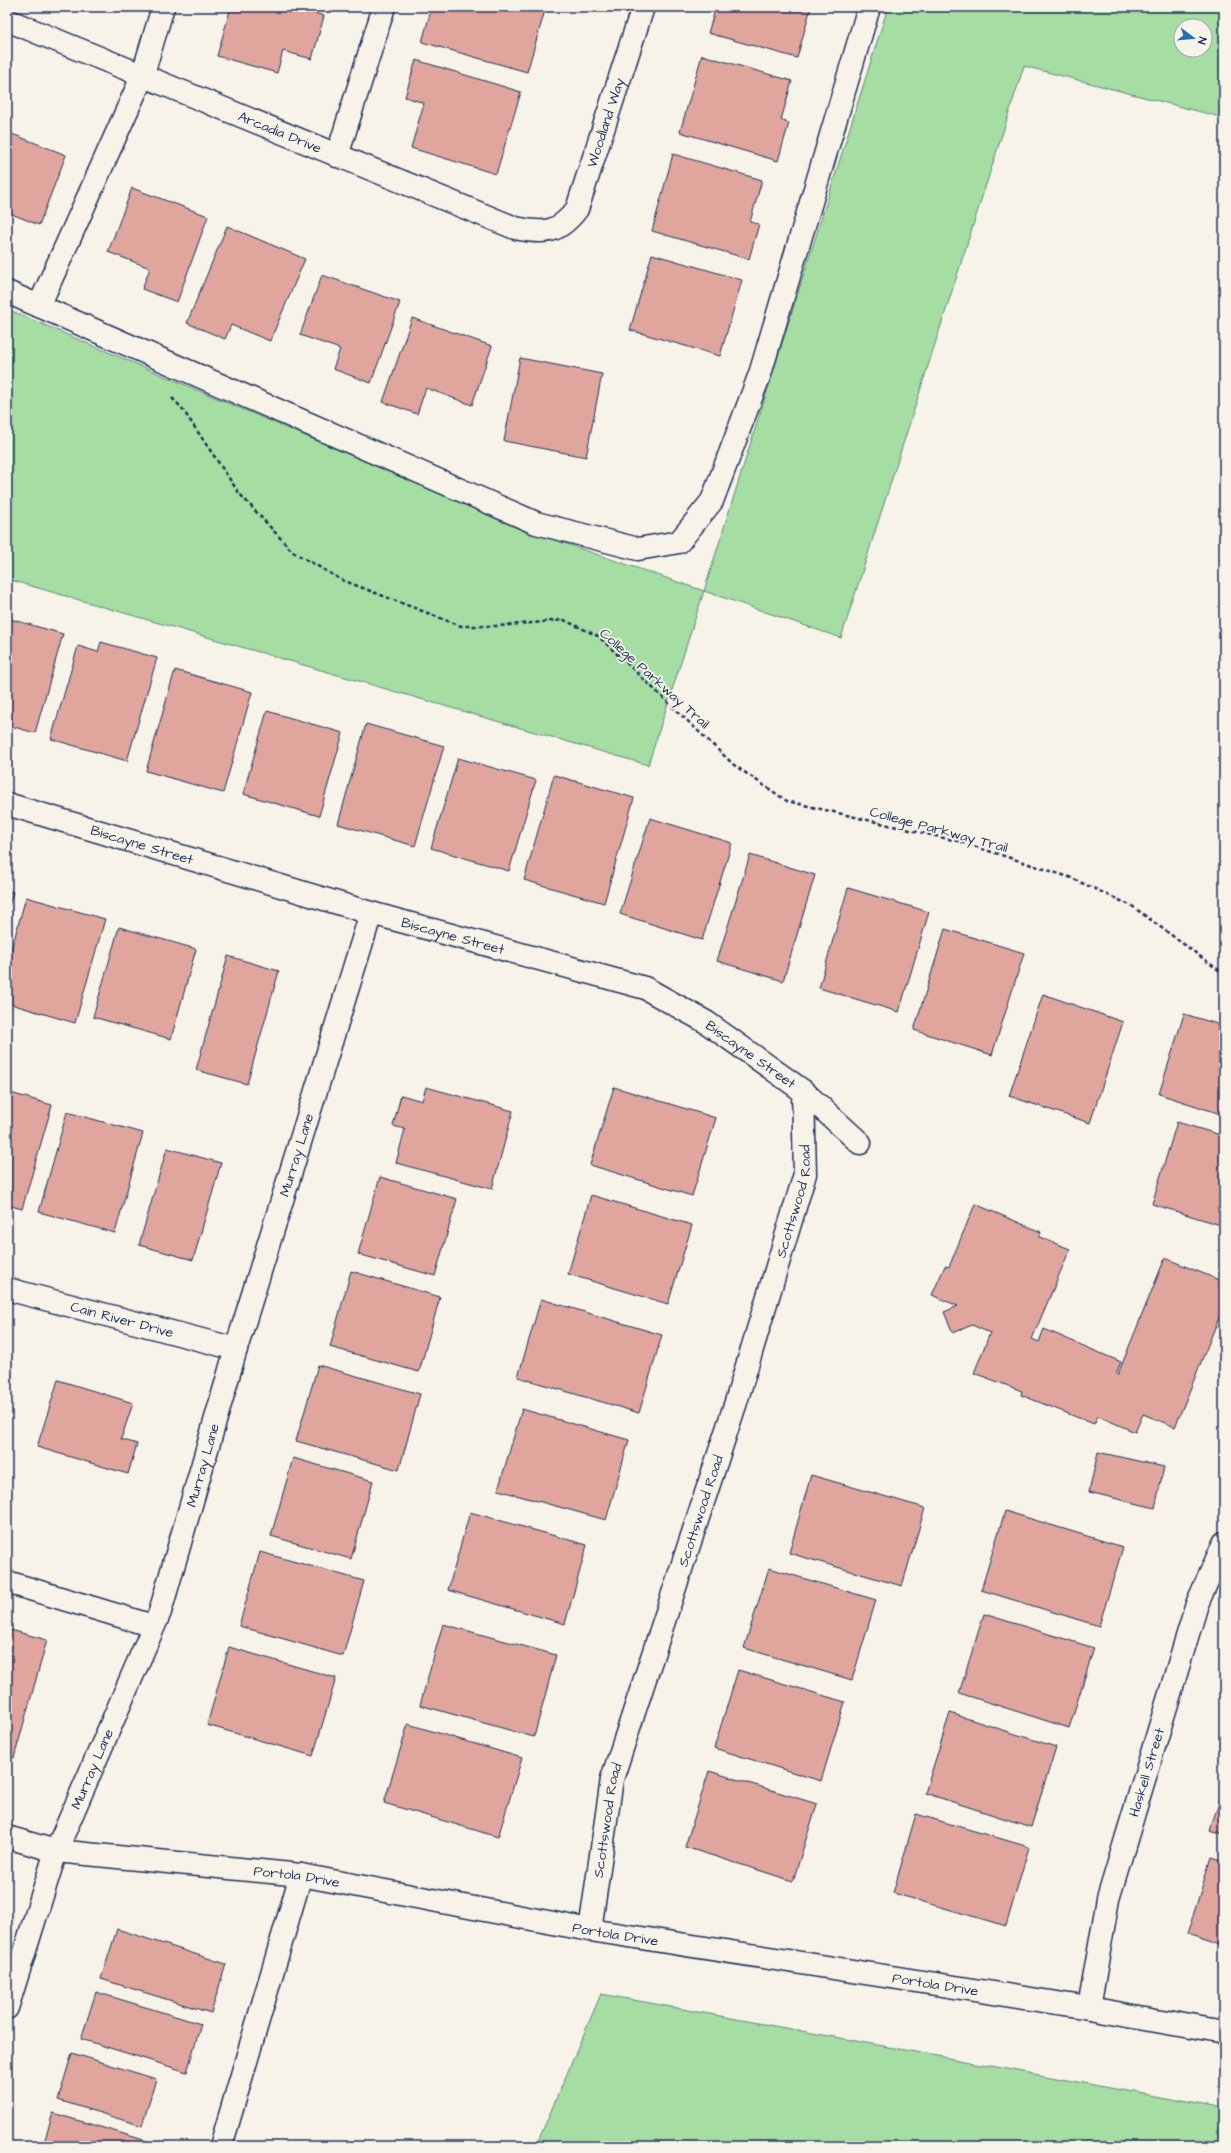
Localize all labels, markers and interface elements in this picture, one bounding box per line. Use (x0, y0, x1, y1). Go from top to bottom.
north arrow (1173, 18, 1213, 58)
text: N (1194, 35, 1210, 46)
street label: Woodland Way (582, 75, 630, 170)
street label: Arcadia Drive (235, 107, 325, 159)
street label: College Parkway Trail (595, 624, 714, 734)
street label: College Parkway Trail (867, 802, 1010, 858)
street label: Biscayne Street (88, 821, 196, 870)
street label: Biscayne Street (399, 913, 507, 960)
street label: Biscayne Street (701, 1016, 800, 1094)
street label: Murray Lane (275, 1111, 319, 1199)
street label: Scottswood Road (771, 1144, 816, 1260)
street label: Cain River Drive (68, 1297, 176, 1343)
street label: Murray Lane (182, 1421, 225, 1509)
street label: Scottswood Road (674, 1453, 729, 1569)
street label: Murray Lane (66, 1725, 119, 1813)
street label: Haskell Street (1124, 1725, 1170, 1820)
street label: Scottswood Road (589, 1761, 628, 1879)
street label: Portola Drive (253, 1861, 342, 1893)
street label: Portola Drive (571, 1918, 660, 1952)
street label: Portola Drive (891, 1968, 980, 2002)

